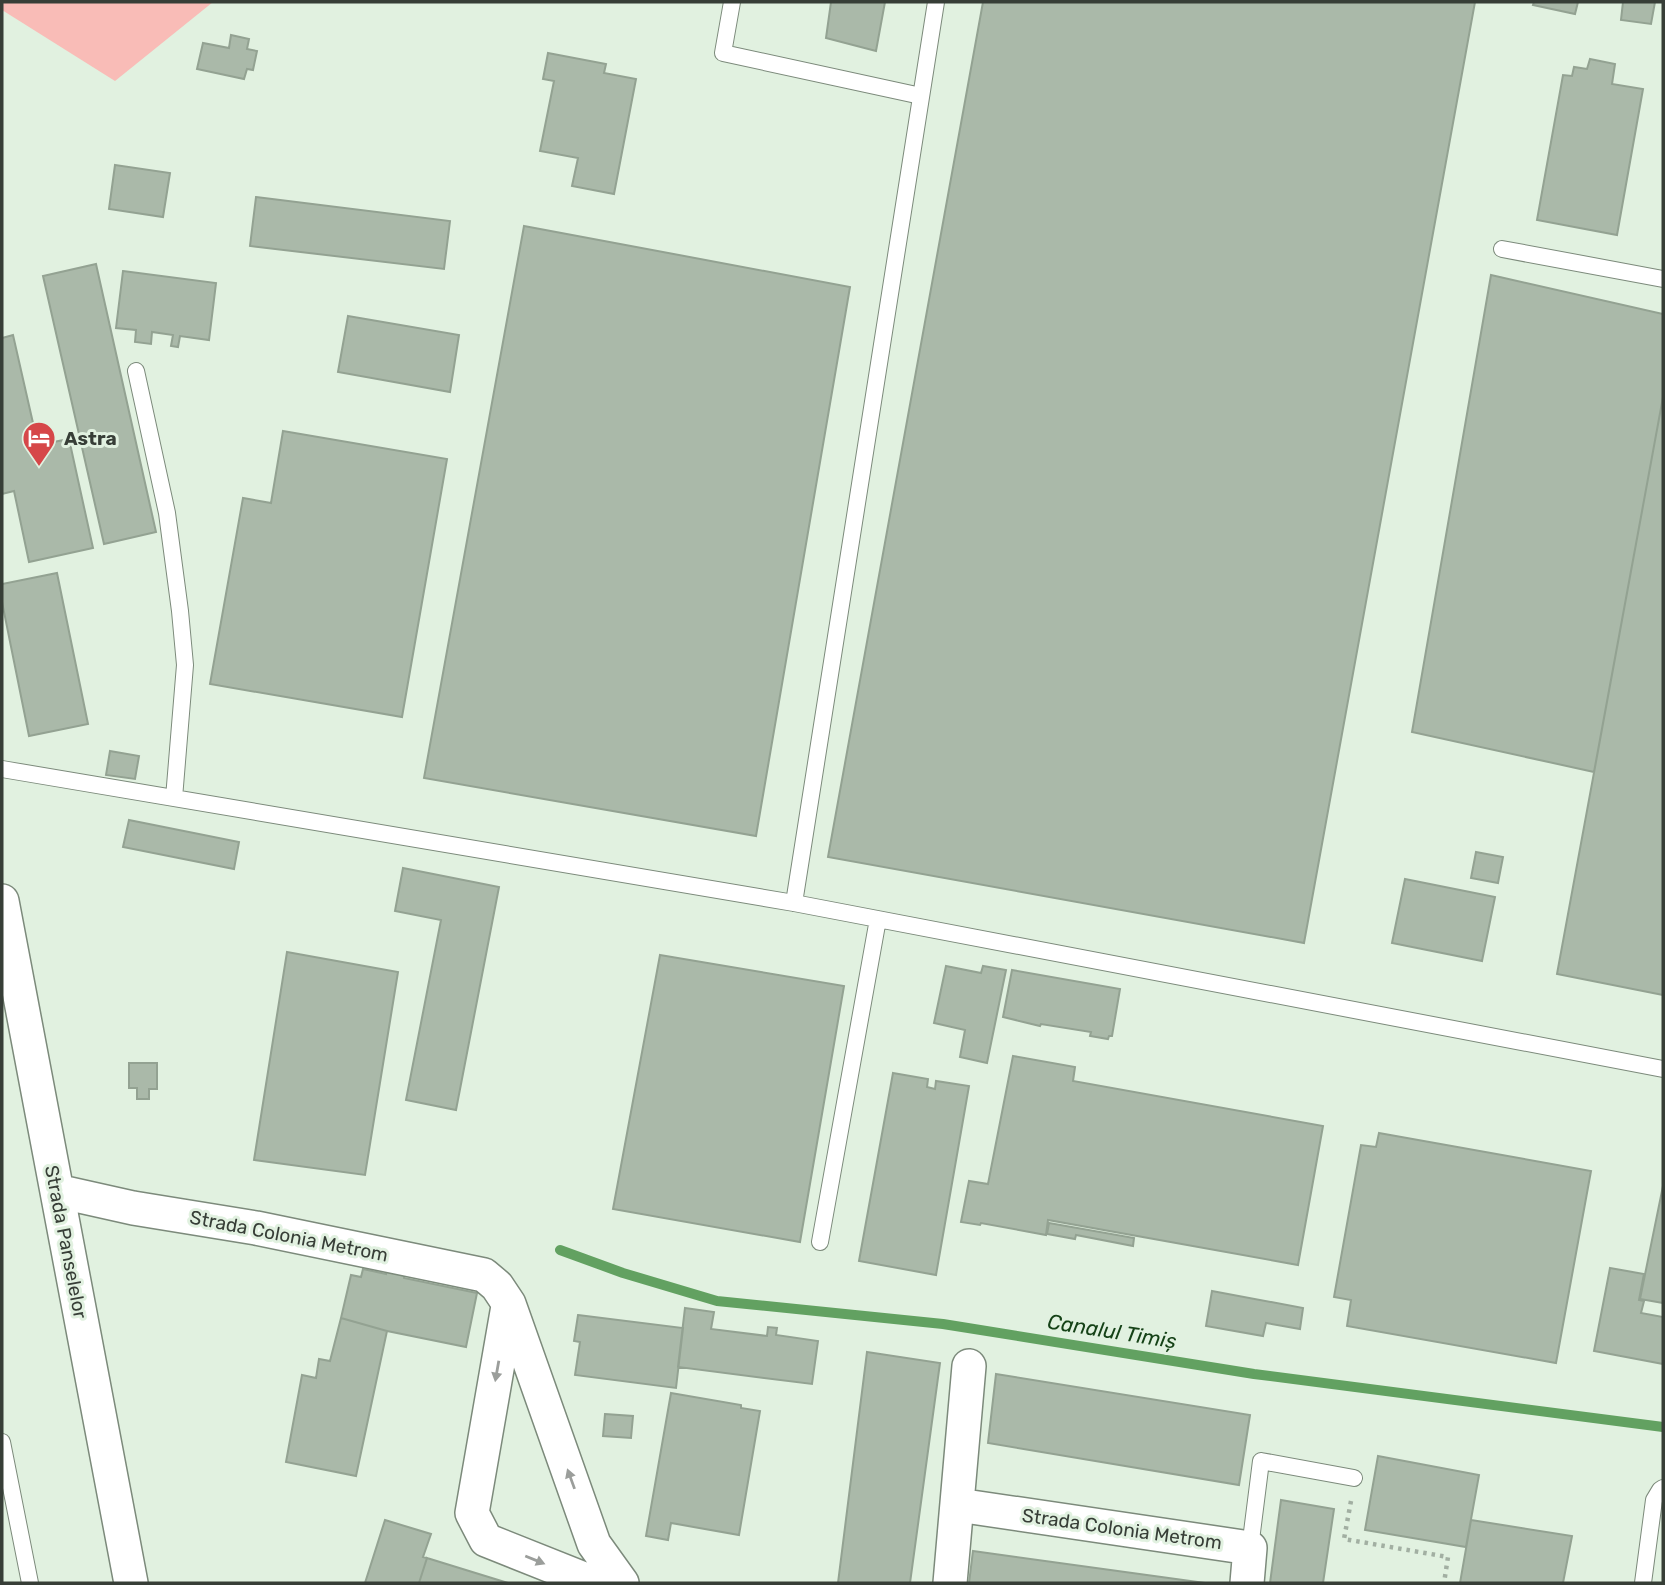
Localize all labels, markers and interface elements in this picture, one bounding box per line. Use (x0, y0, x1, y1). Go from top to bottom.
hotel icon: Astra (20, 419, 58, 468)
place label: Astra (64, 427, 117, 450)
street label: Strada Panselelor (40, 1163, 92, 1321)
street label: Strada Colonia Metrom (188, 1205, 390, 1267)
water label: Canalul Timiș (1046, 1308, 1179, 1354)
one-way arrow (491, 1360, 502, 1382)
one-way arrow (565, 1468, 576, 1489)
street label: Strada Colonia Metrom (1021, 1504, 1223, 1554)
one-way arrow (525, 1554, 546, 1565)

